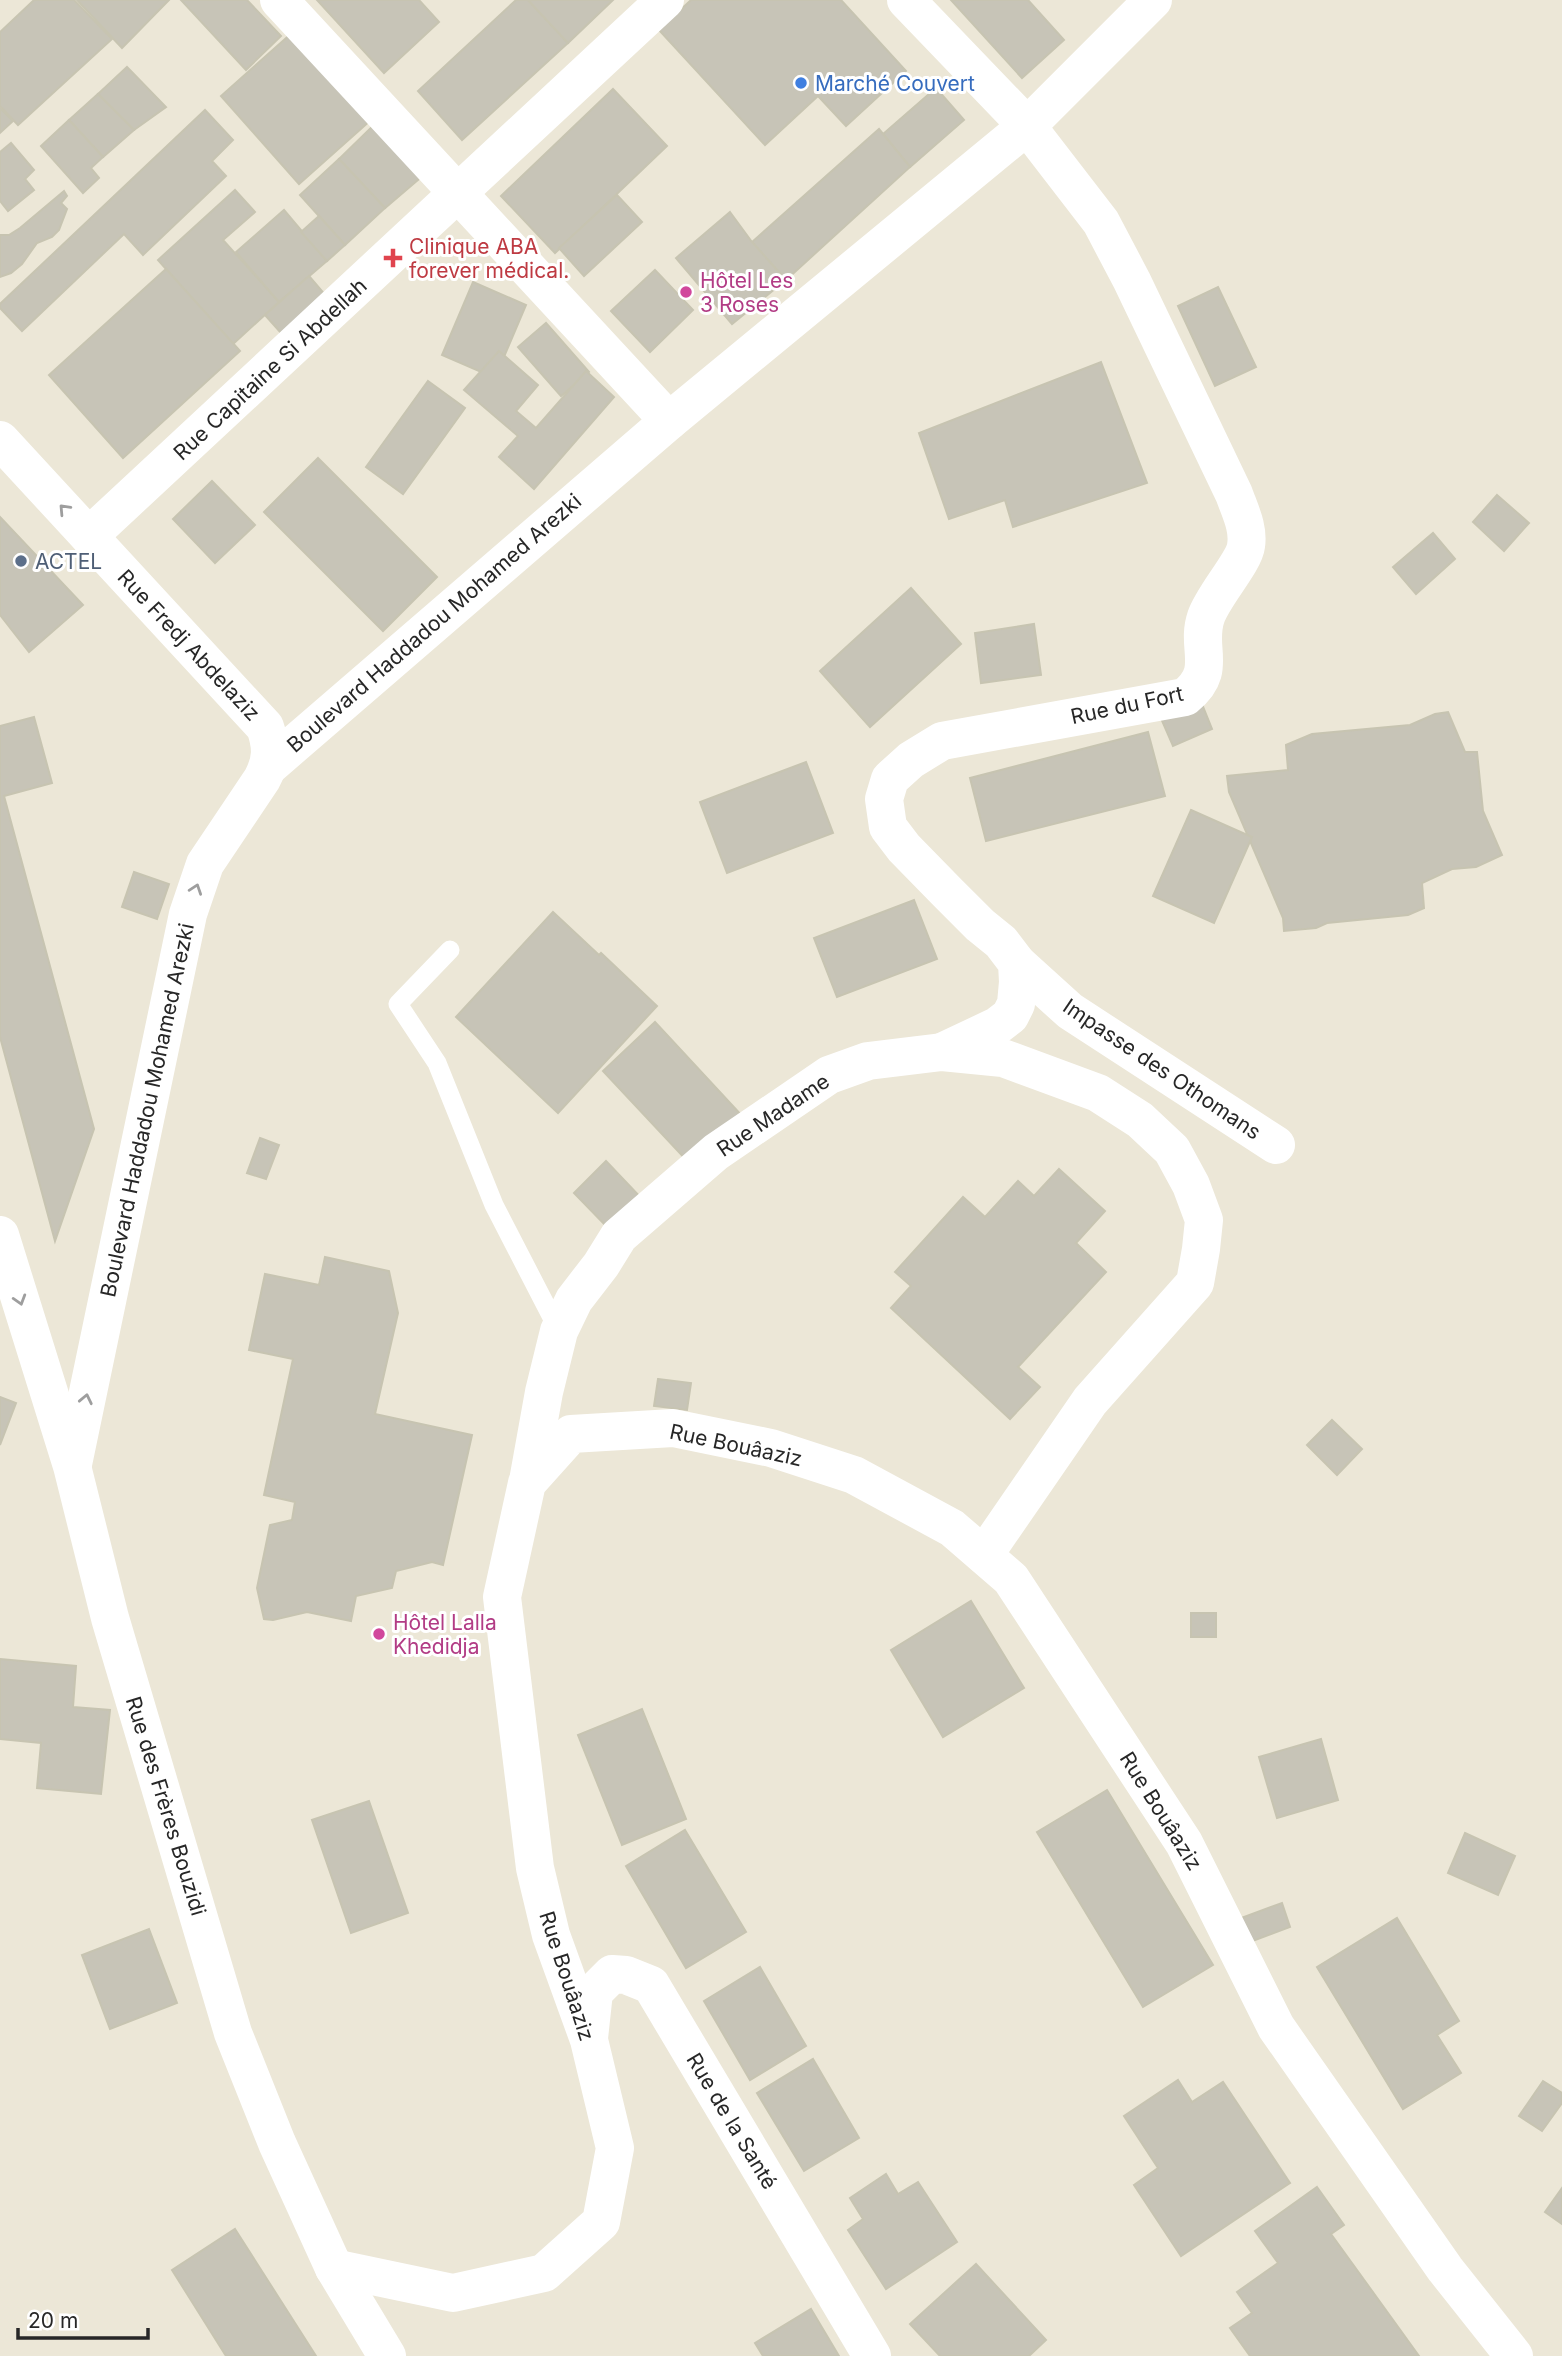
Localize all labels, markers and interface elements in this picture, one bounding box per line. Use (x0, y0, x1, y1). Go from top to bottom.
place label: Marché Couvert (815, 71, 975, 96)
marker: Marché Couvert (793, 75, 809, 91)
place label: Clinique ABA forever médical. (409, 234, 569, 283)
marker: Clinique ABA forever médical. (383, 248, 403, 268)
place label: Hôtel Les 3 Roses (700, 268, 793, 317)
street label: Rue Capitaine Si Abdellah (168, 273, 372, 465)
marker: Hôtel Les 3 Roses (678, 284, 694, 300)
street label: Boulevard Haddadou Mohamed Arezki (282, 488, 586, 758)
one-way arrow (60, 504, 73, 517)
place label: ACTEL (35, 549, 102, 574)
marker: ACTEL (13, 553, 29, 569)
street label: Rue Fredj Abdelaziz (113, 564, 265, 726)
street label: Rue du Fort (1068, 681, 1186, 729)
one-way arrow (188, 884, 202, 896)
street label: Boulevard Haddadou Mohamed Arezki (95, 921, 199, 1299)
street label: Impasse des Othomans (1058, 994, 1266, 1144)
street label: Rue Madame (712, 1068, 834, 1162)
one-way arrow (12, 1294, 27, 1306)
one-way arrow (78, 1393, 93, 1405)
street label: Rue Bouâaziz (668, 1419, 804, 1471)
place label: Hôtel Lalla Khedidja (393, 1610, 497, 1659)
marker: Hôtel Lalla Khedidja (371, 1626, 387, 1642)
street label: Rue des Frères Bouzidi (121, 1693, 211, 1919)
street label: Rue Bouâaziz (1115, 1747, 1207, 1875)
street label: Rue Bouâaziz (534, 1908, 600, 2044)
street label: Rue de la Santé (682, 2048, 782, 2194)
scale bar (18, 2296, 147, 2340)
text: 20 m (28, 2308, 78, 2333)

